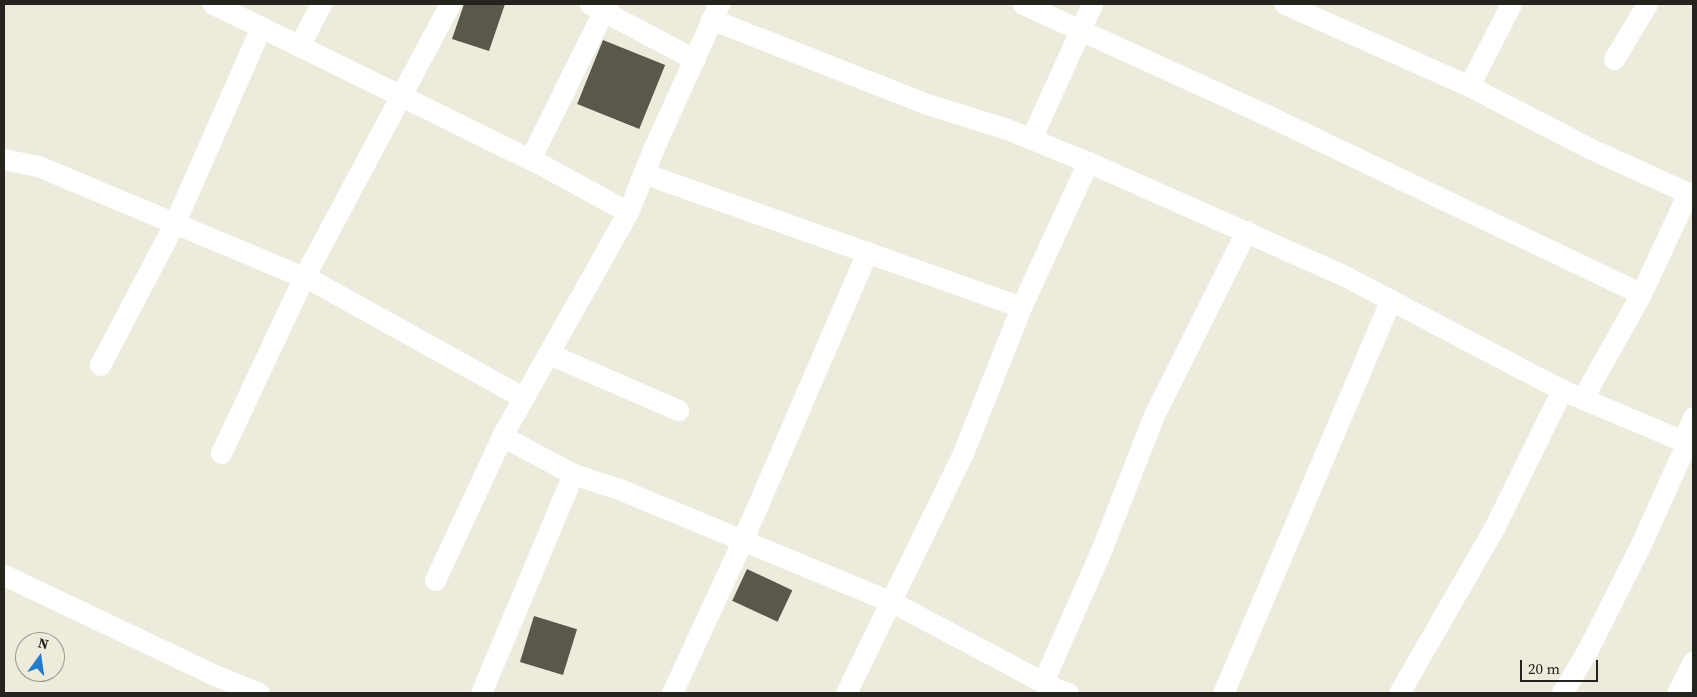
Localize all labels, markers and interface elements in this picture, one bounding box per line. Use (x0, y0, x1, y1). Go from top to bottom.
north arrow (15, 632, 65, 682)
text: N (36, 632, 51, 654)
scale bar (1522, 650, 1600, 682)
text: 20 m (1528, 658, 1560, 679)

